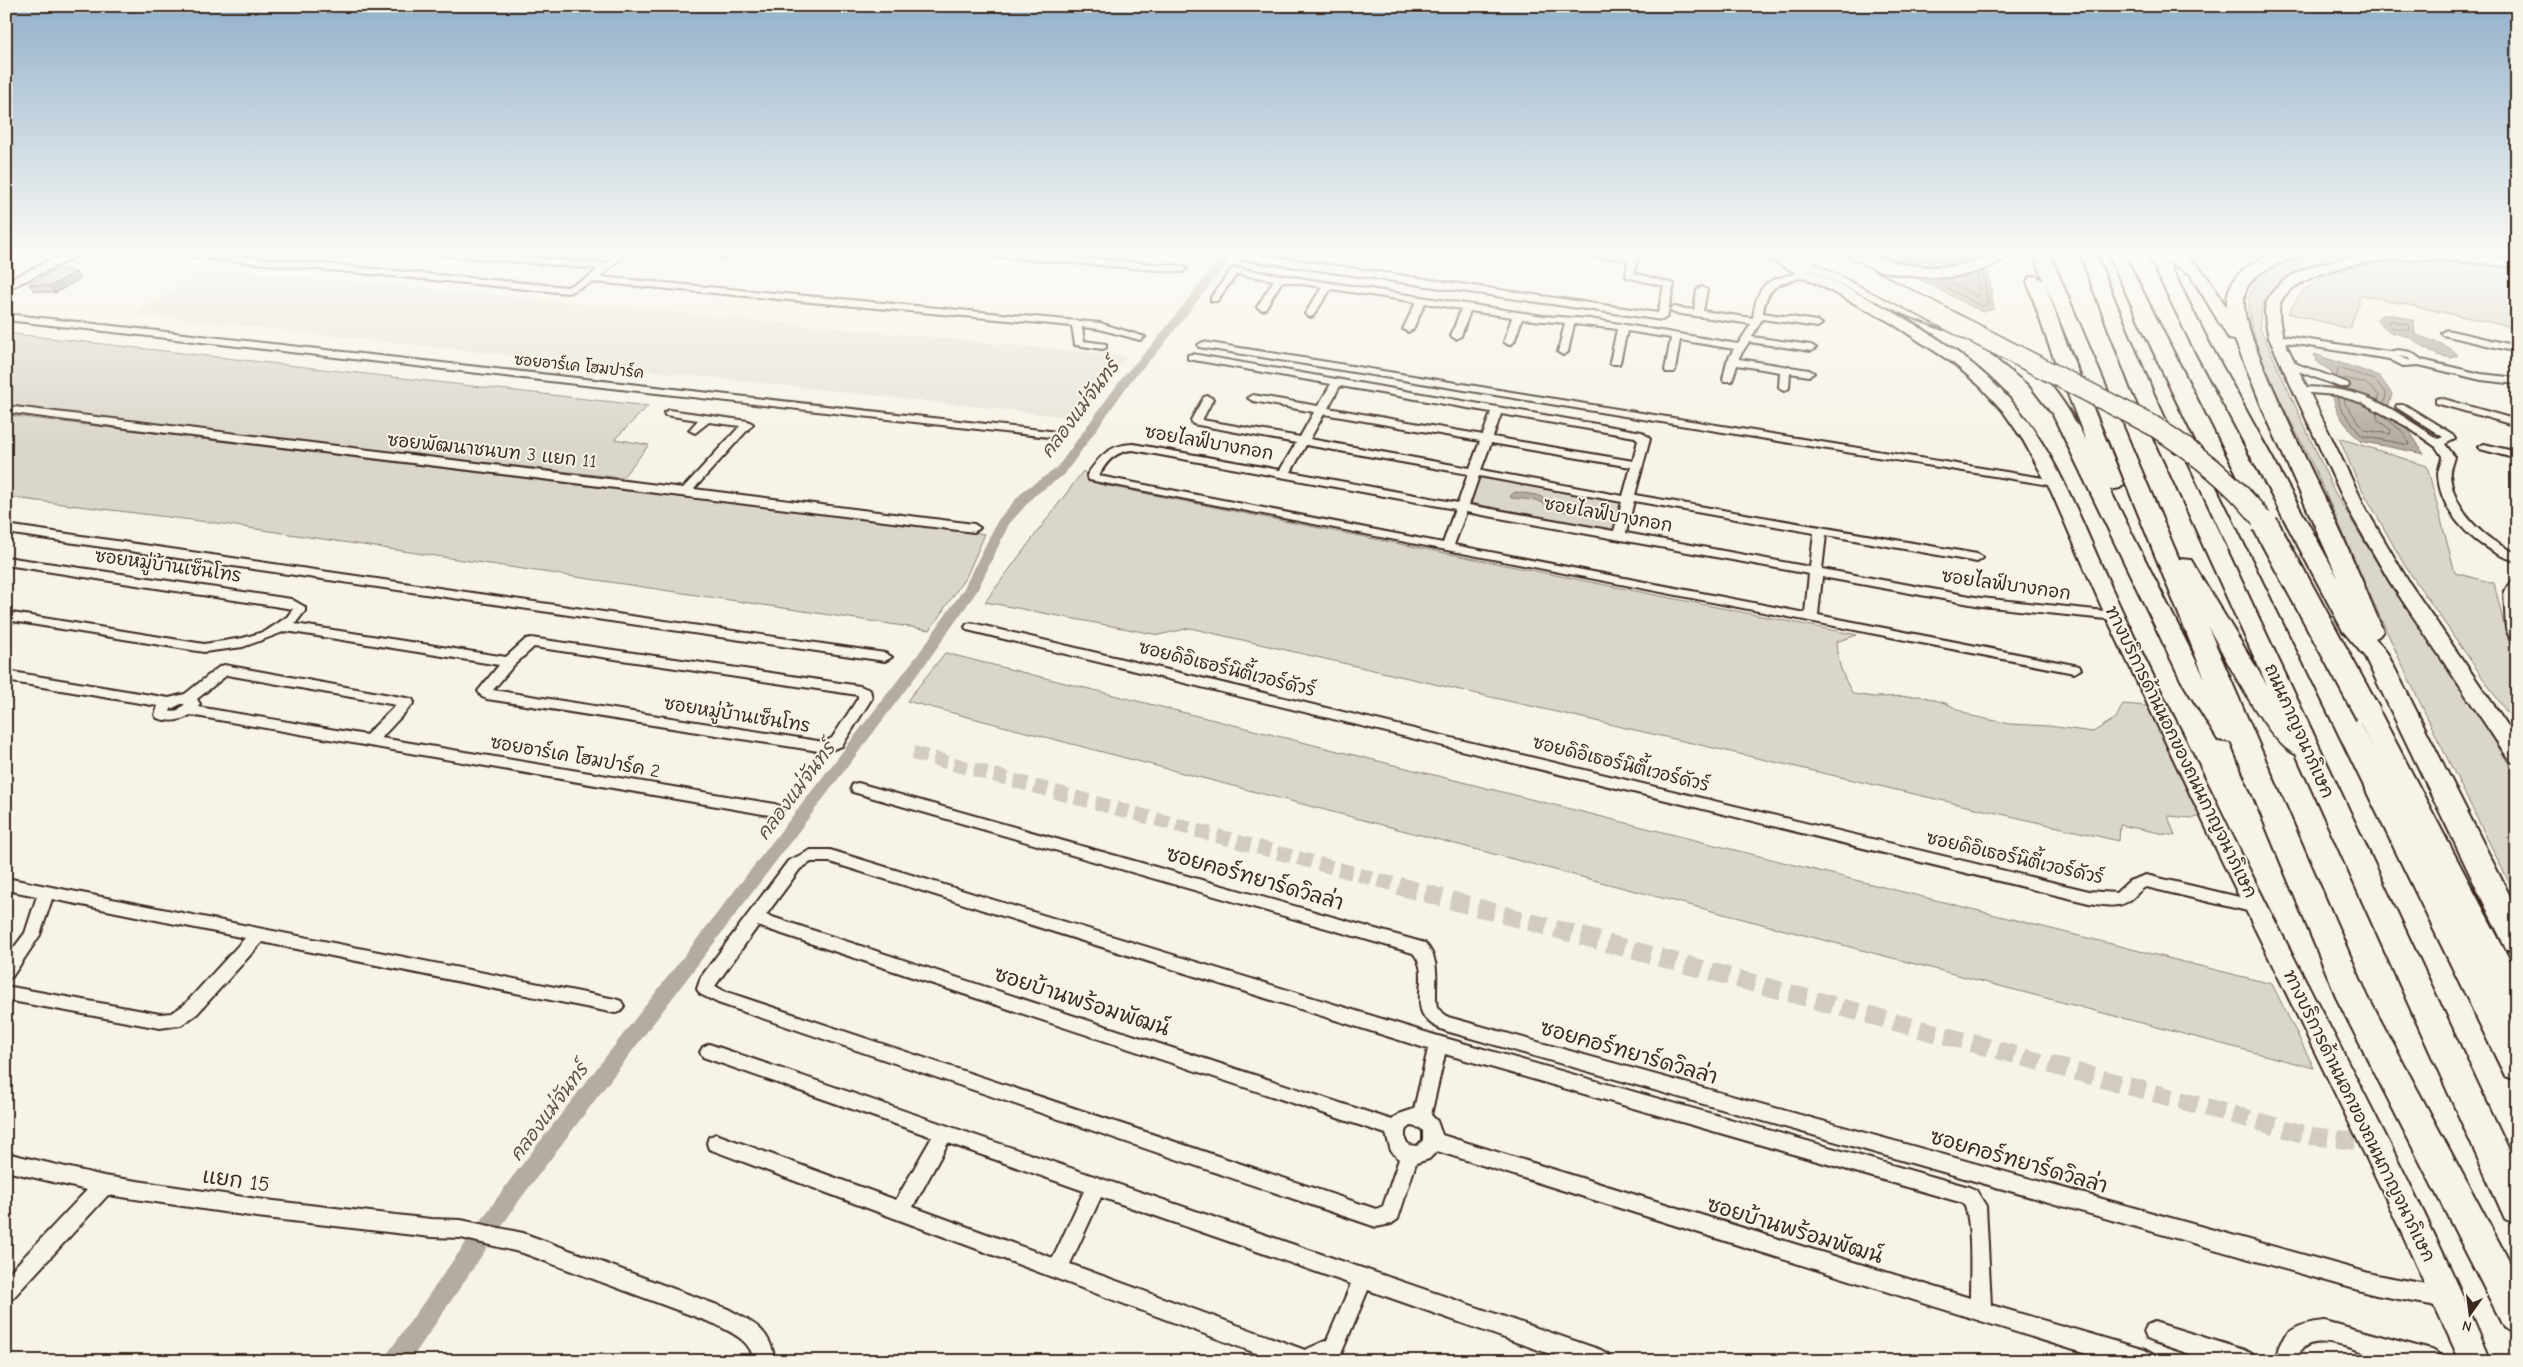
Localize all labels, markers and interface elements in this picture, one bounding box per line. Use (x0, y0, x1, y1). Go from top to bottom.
street label: ซอยอาร์เค โฮมปาร์ค (513, 349, 645, 382)
water label: คลองแม่จันทร์ (1035, 351, 1127, 462)
street label: ซอยไลฟ์บางกอก (1143, 418, 1276, 465)
street label: ซอยพัฒนาชนบท 3 แยก 11 (386, 429, 598, 472)
street label: ซอยไลฟ์บางกอก (1542, 490, 1675, 537)
street label: ซอยหมู่บ้านเซ็นโทร (93, 542, 243, 590)
street label: ซอยไลฟ์บางกอก (1940, 563, 2072, 604)
street label: ทางบริการด้านนอกของถนนกาญจนาภิเษก (2101, 602, 2263, 902)
street label: ซอยดิอิเธอร์นิตี้เวอร์ดัวร์ (1136, 630, 1320, 701)
street label: ถนนกาญจนาภิเษก (2260, 660, 2339, 802)
street label: ซอยหมู่บ้านเซ็นโทร (662, 690, 812, 740)
street label: ซอยดิอิเธอร์นิตี้เวอร์ดัวร์ (1530, 725, 1714, 796)
street label: ซอยอาร์เค โฮมปาร์ค 2 (489, 729, 662, 782)
water label: คลองแม่จันทร์ (751, 733, 843, 844)
street label: ซอยดิอิเธอร์นิตี้เวอร์ดัวร์ (1924, 821, 2108, 889)
street label: ซอยคอร์ทยาร์ดวิลล่า (1163, 840, 1347, 915)
street label: ซอยบ้านพร้อมพัฒน์ (991, 960, 1173, 1041)
street label: ทางบริการด้านนอกของถนนกาญจนาภิเษก (2279, 966, 2441, 1266)
street label: ซอยคอร์ทยาร์ดวิลล่า (1537, 1014, 1721, 1089)
water label: คลองแม่จันทร์ (504, 1054, 596, 1165)
street label: ซอยคอร์ทยาร์ดวิลล่า (1927, 1123, 2111, 1198)
street label: แยก 15 (201, 1163, 271, 1197)
street label: ซอยบ้านพร้อมพัฒน์ (1704, 1191, 1886, 1268)
north arrow (2446, 1290, 2496, 1340)
text: N (2460, 1317, 2473, 1335)

